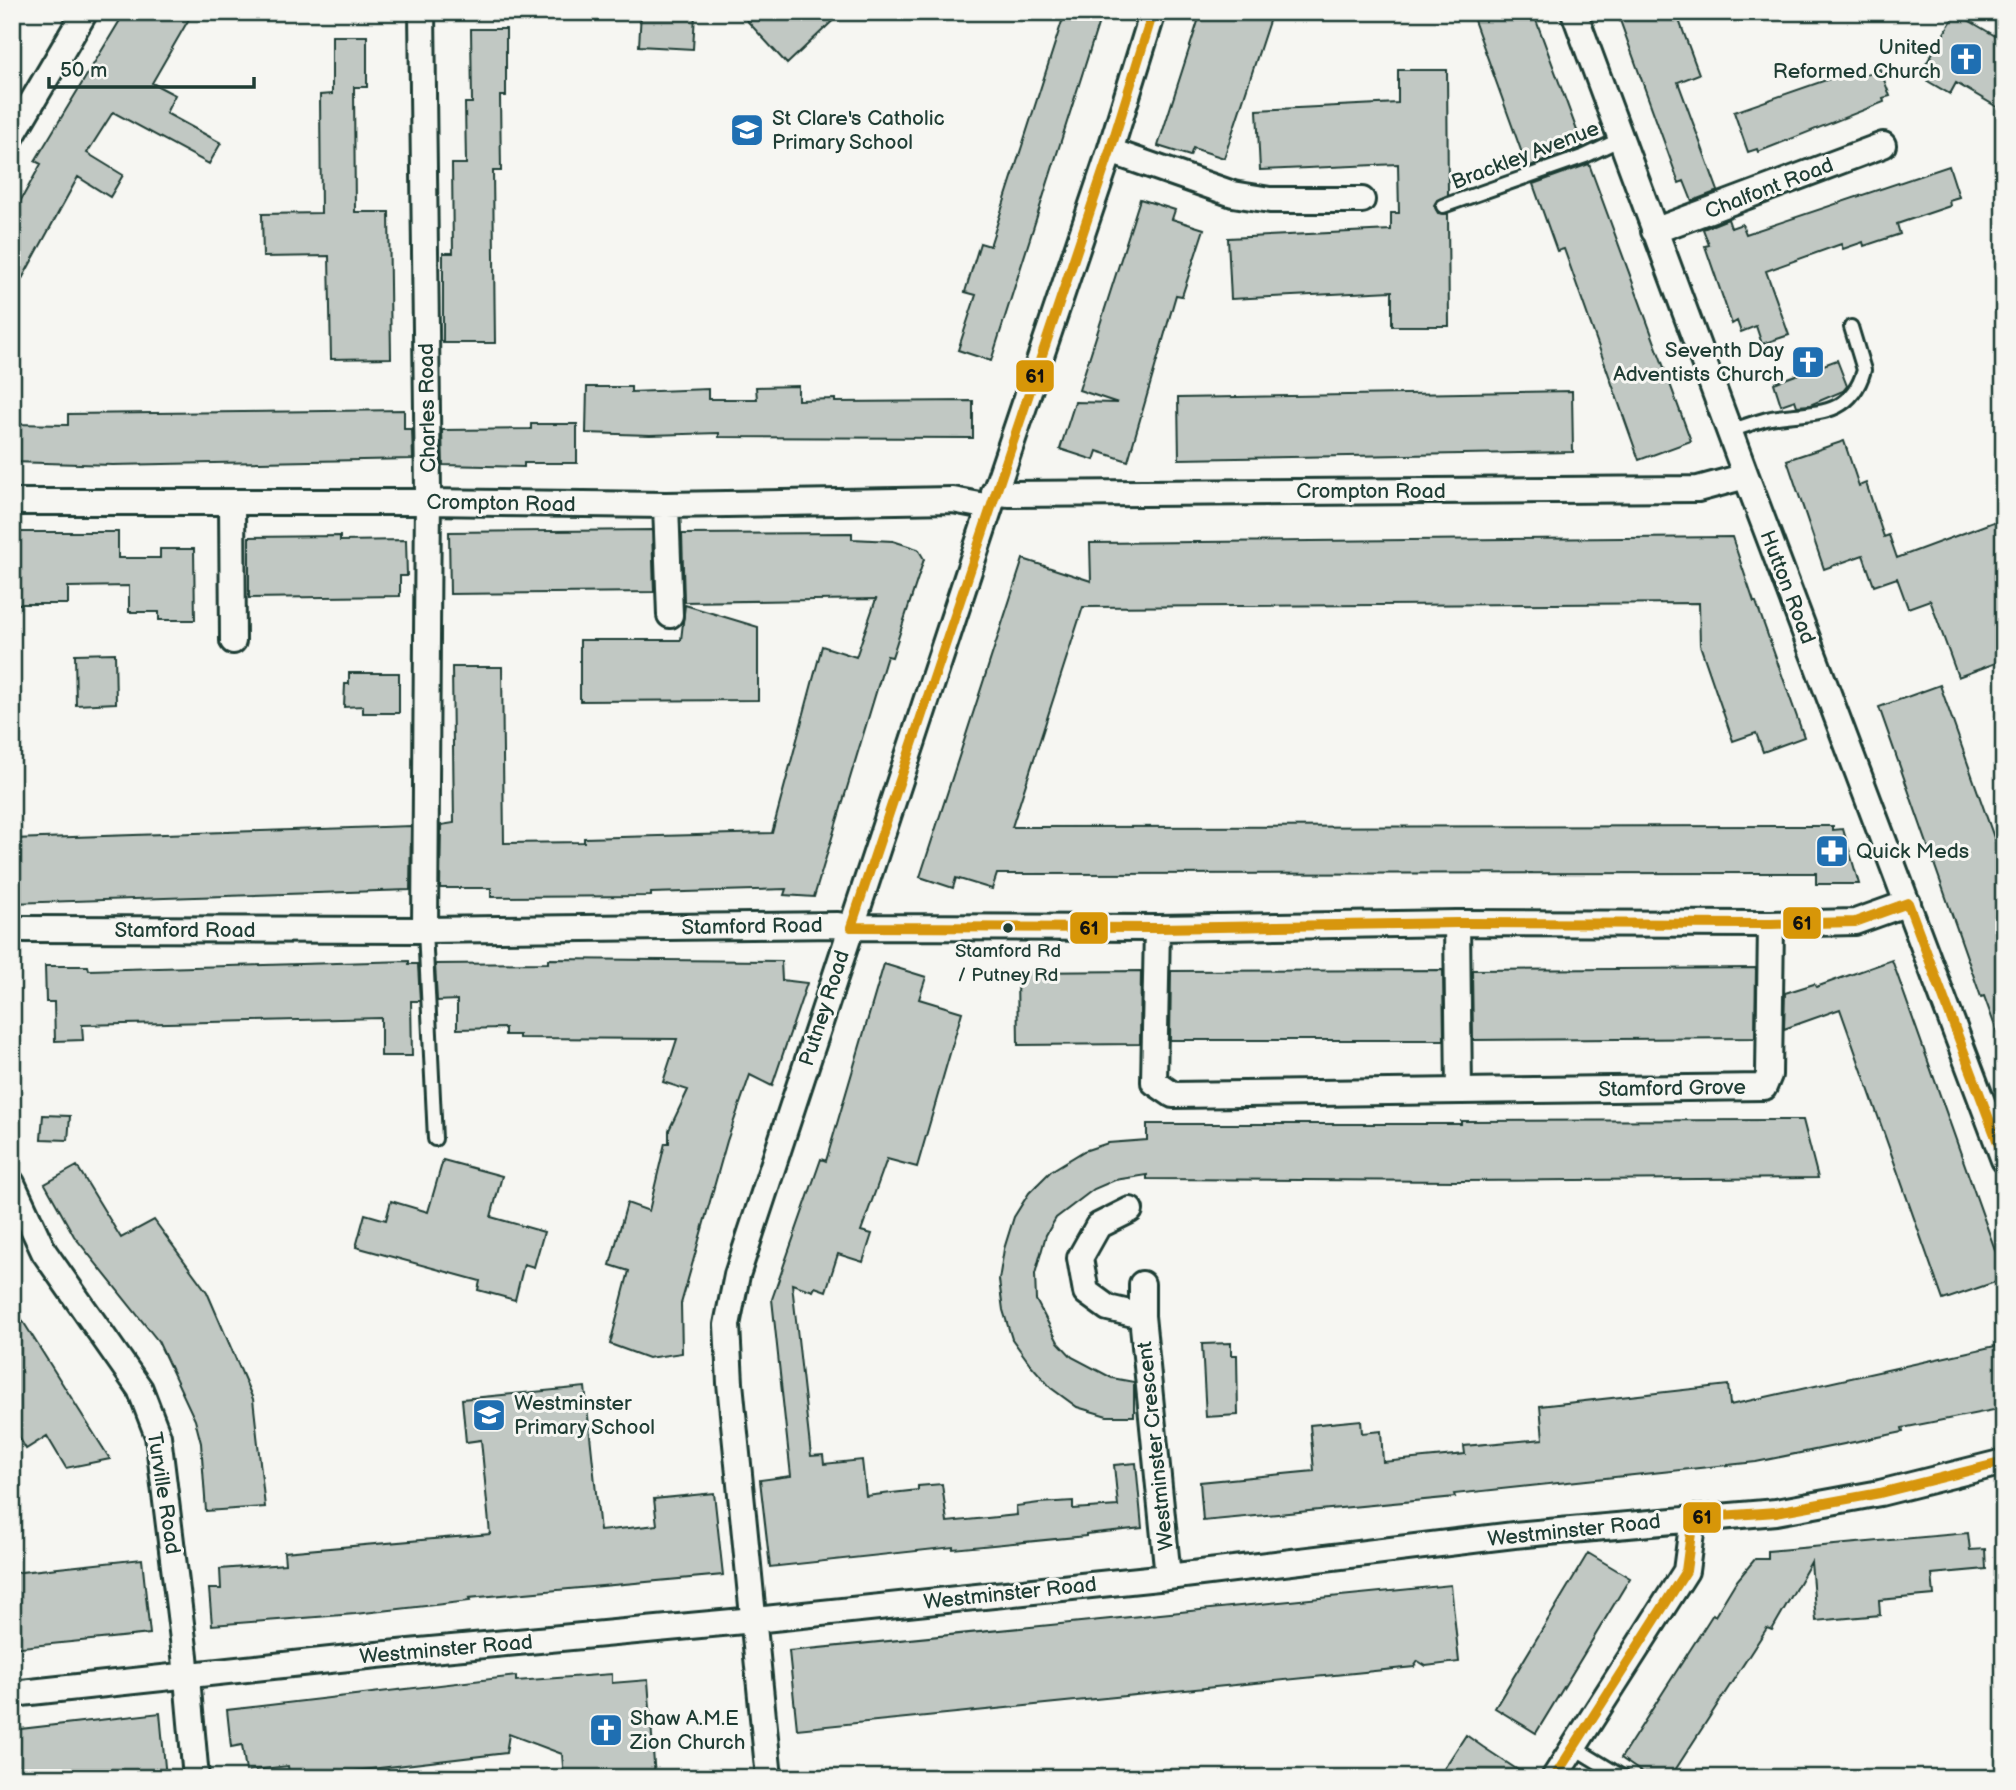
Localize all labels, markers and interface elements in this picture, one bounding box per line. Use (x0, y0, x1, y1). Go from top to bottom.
place label: United Reformed Church (1773, 35, 1941, 84)
church icon: United Reformed Church (1947, 40, 1985, 78)
scale bar (49, 46, 254, 90)
text: 50 m (60, 58, 107, 83)
place label: St Clare's Catholic Primary School (772, 106, 945, 155)
school or university icon: St Clare's Catholic Primary School (728, 111, 766, 149)
street label: Brackley Avenue (1448, 116, 1602, 195)
street label: Chalfont Road (1701, 153, 1837, 224)
place label: Seventh Day Adventists Church (1613, 338, 1785, 387)
street label: Charles Road (414, 343, 441, 473)
church icon: Seventh Day Adventists Church (1789, 343, 1827, 381)
line badge: 61 (1015, 359, 1055, 393)
text: 61 (1025, 366, 1045, 389)
street label: Crompton Road (1296, 479, 1446, 504)
street label: Crompton Road (426, 490, 576, 517)
street label: Hutton Road (1754, 527, 1821, 647)
pharmacy icon: Quick Meds (1813, 832, 1851, 870)
place label: Quick Meds (1856, 839, 1969, 864)
line badge: 61 (1782, 906, 1822, 940)
line badge: 61 (1069, 911, 1109, 945)
street label: Stamford Road (681, 913, 823, 940)
text: 61 (1792, 913, 1812, 936)
street label: Stamford Road (114, 918, 256, 943)
text: 61 (1079, 918, 1099, 941)
marker: Stamford Rd / Putney Rd (1001, 921, 1015, 935)
place label: Stamford Rd / Putney Rd (955, 940, 1061, 987)
street label: Putney Road (794, 947, 855, 1069)
street label: Stamford Grove (1598, 1075, 1746, 1102)
street label: Westminster Crescent (1132, 1340, 1179, 1552)
place label: Westminster Primary School (514, 1391, 655, 1440)
school or university icon: Westminster Primary School (470, 1396, 508, 1434)
street label: Turville Road (142, 1430, 186, 1556)
line badge: 61 (1682, 1501, 1722, 1534)
text: 61 (1692, 1507, 1712, 1530)
street label: Westminster Road (1486, 1509, 1662, 1552)
street label: Westminster Road (922, 1572, 1098, 1615)
street label: Westminster Road (358, 1629, 534, 1670)
place label: Shaw A.M.E Zion Church (629, 1706, 745, 1755)
church icon: Shaw A.M.E Zion Church (587, 1711, 625, 1749)

